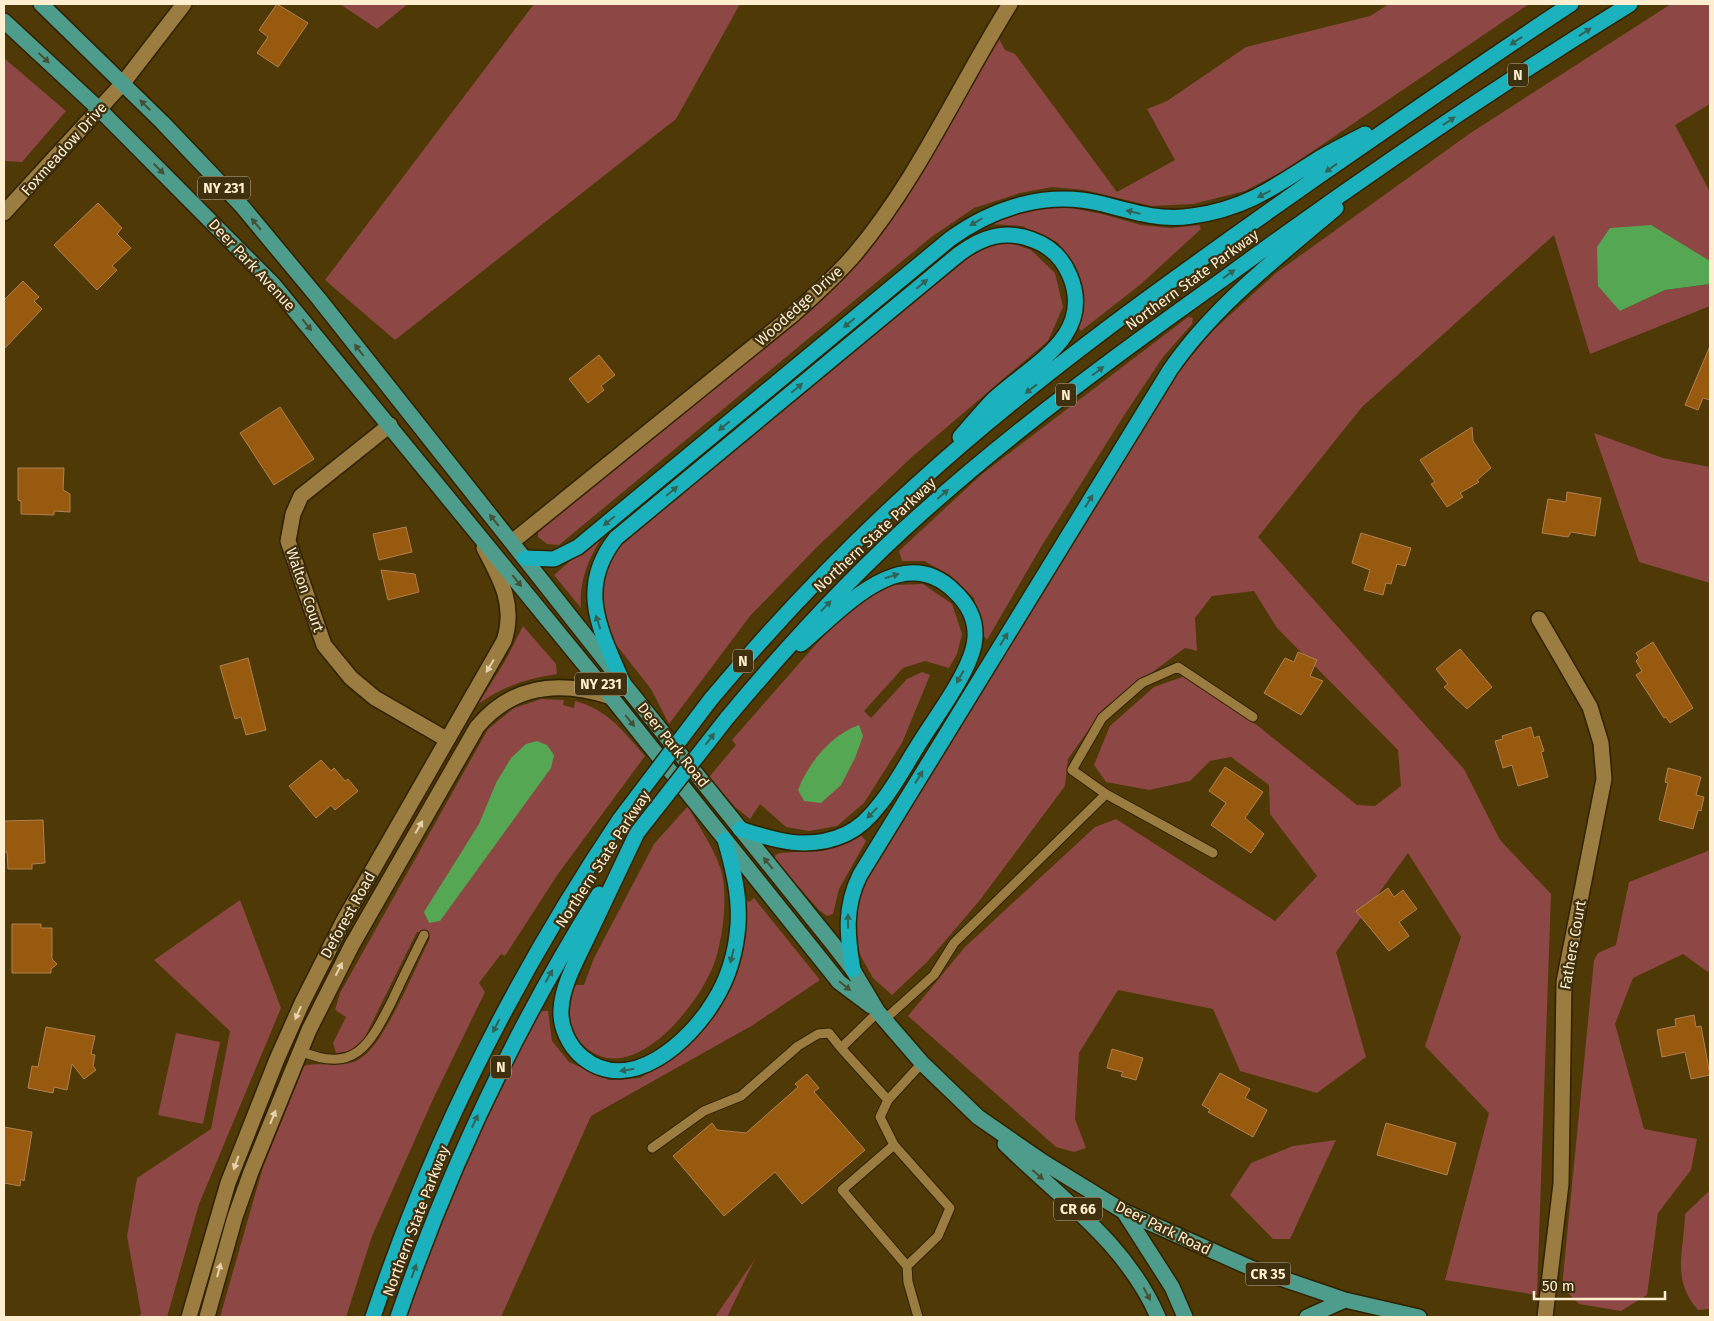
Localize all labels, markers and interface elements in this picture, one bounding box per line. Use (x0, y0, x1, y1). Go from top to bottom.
one-way arrow (1579, 28, 1592, 37)
one-way arrow (1509, 36, 1522, 46)
one-way arrow (38, 52, 50, 64)
road number: N (1508, 64, 1528, 86)
street label: Foxmeadow Drive (17, 99, 111, 199)
one-way arrow (139, 99, 151, 111)
one-way arrow (1442, 116, 1456, 126)
one-way arrow (153, 163, 165, 175)
one-way arrow (1324, 163, 1338, 173)
road number: NY 231 (198, 177, 250, 200)
one-way arrow (1257, 189, 1272, 198)
one-way arrow (1124, 208, 1140, 216)
street label: Deer Park Avenue (205, 215, 299, 315)
one-way arrow (251, 217, 262, 230)
one-way arrow (969, 218, 983, 226)
street label: Northern State Parkway (1122, 225, 1263, 334)
street label: Woodedge Drive (752, 262, 846, 350)
one-way arrow (1222, 269, 1235, 280)
one-way arrow (916, 278, 928, 290)
one-way arrow (842, 317, 855, 328)
one-way arrow (301, 318, 312, 331)
one-way arrow (353, 344, 364, 357)
one-way arrow (1091, 366, 1105, 376)
one-way arrow (790, 382, 803, 393)
one-way arrow (1024, 384, 1038, 394)
road number: N (1056, 384, 1076, 406)
one-way arrow (717, 421, 730, 432)
street label: Northern State Parkway (810, 473, 940, 596)
one-way arrow (665, 486, 678, 497)
one-way arrow (937, 488, 949, 500)
one-way arrow (1085, 494, 1094, 507)
one-way arrow (489, 514, 500, 527)
one-way arrow (603, 516, 616, 527)
street label: Walton Court (282, 546, 328, 635)
one-way arrow (884, 571, 899, 579)
one-way arrow (511, 575, 522, 588)
one-way arrow (820, 600, 832, 612)
one-way arrow (594, 614, 602, 629)
one-way arrow (999, 633, 1008, 646)
road number: N (733, 649, 753, 672)
one-way arrow (486, 659, 495, 673)
one-way arrow (956, 669, 964, 684)
road number: NY 231 (575, 672, 627, 696)
street label: Deer Park Road (633, 699, 713, 791)
one-way arrow (625, 714, 636, 727)
one-way arrow (704, 733, 715, 746)
one-way arrow (914, 771, 923, 784)
street label: Northern State Parkway (552, 786, 654, 931)
one-way arrow (866, 807, 878, 819)
one-way arrow (414, 820, 423, 833)
one-way arrow (762, 857, 773, 870)
street label: Deforest Road (317, 869, 379, 961)
street label: Fathers Court (1556, 898, 1590, 991)
one-way arrow (844, 913, 852, 929)
one-way arrow (728, 949, 736, 964)
one-way arrow (335, 961, 343, 976)
one-way arrow (545, 969, 553, 984)
one-way arrow (839, 981, 852, 992)
one-way arrow (293, 1006, 301, 1020)
one-way arrow (492, 1019, 500, 1033)
road number: N (491, 1056, 511, 1078)
one-way arrow (619, 1066, 635, 1074)
one-way arrow (269, 1110, 277, 1124)
one-way arrow (472, 1114, 480, 1128)
street label: Northern State Parkway (379, 1142, 453, 1299)
one-way arrow (232, 1156, 240, 1171)
one-way arrow (1032, 1169, 1044, 1180)
street label: Deer Park Road (1112, 1197, 1214, 1259)
road number: CR 66 (1054, 1198, 1102, 1220)
road number: CR 35 (1246, 1262, 1290, 1286)
one-way arrow (216, 1263, 224, 1278)
one-way arrow (410, 1263, 418, 1278)
scale bar (1534, 1268, 1665, 1300)
text: 50 m (1542, 1277, 1575, 1295)
one-way arrow (1143, 1287, 1151, 1302)

